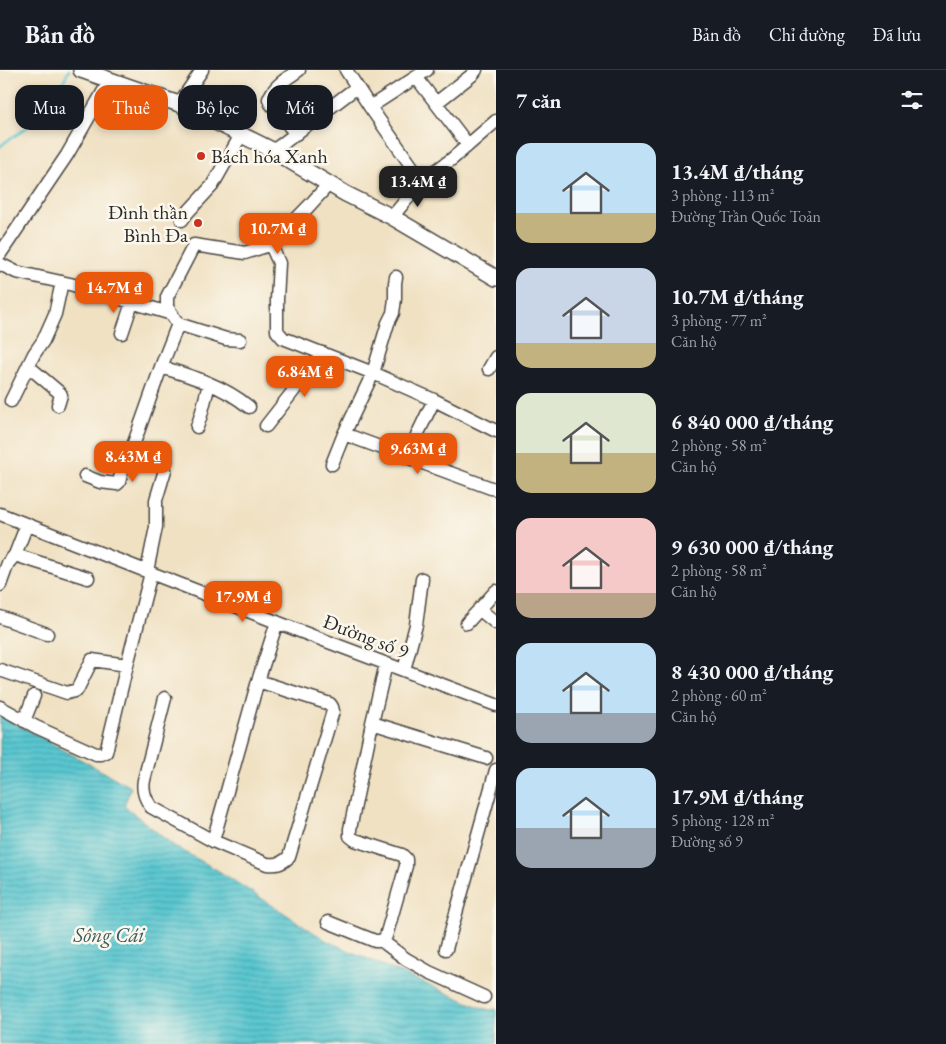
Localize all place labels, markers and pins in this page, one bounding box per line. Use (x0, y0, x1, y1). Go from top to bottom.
place label: Bách hóa Xanh (211, 143, 328, 169)
marker: Bách hóa Xanh (195, 150, 207, 162)
pin: 13.4M ₫ (372, 166, 464, 208)
place label: Đình thần Bình Đa (108, 199, 188, 248)
pin: 10.7M ₫ (232, 212, 324, 255)
marker: Đình thần Bình Đa (192, 217, 204, 229)
pin: 14.7M ₫ (68, 272, 160, 314)
pin: 6.84M ₫ (259, 356, 351, 398)
pin: 9.63M ₫ (372, 432, 464, 475)
pin: 8.43M ₫ (87, 440, 179, 483)
pin: 17.9M ₫ (197, 580, 289, 623)

